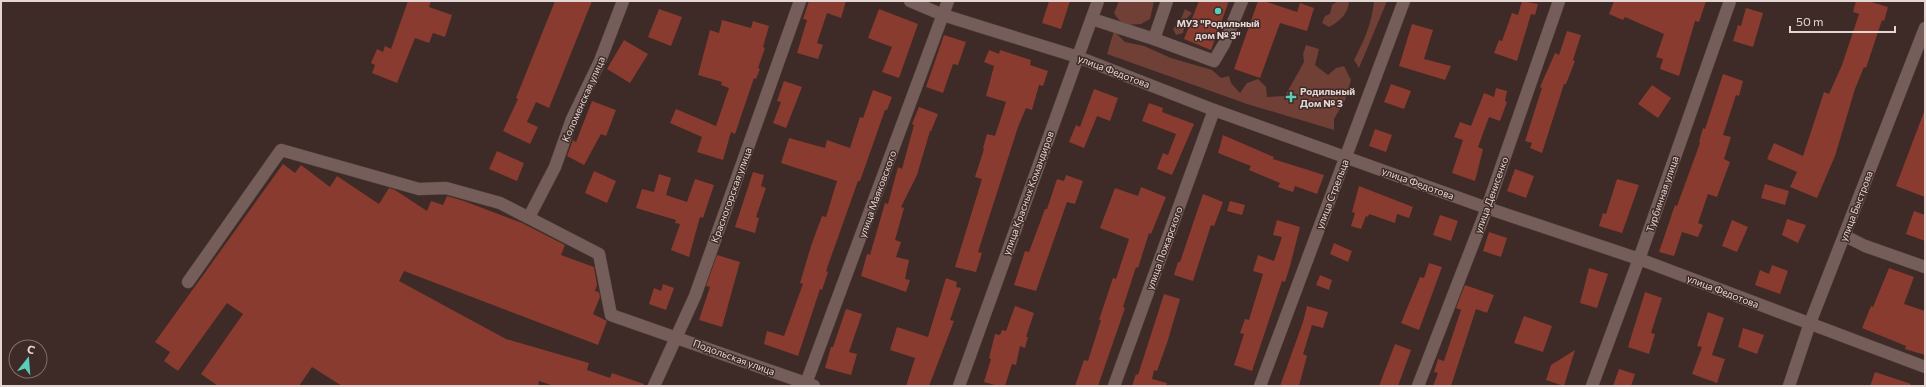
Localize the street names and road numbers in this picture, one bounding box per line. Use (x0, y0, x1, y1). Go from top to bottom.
street label: улица Федотова (1076, 52, 1152, 90)
street label: Коломенская улица (559, 55, 607, 143)
street label: улица Красных Командиров (1000, 129, 1056, 257)
street label: Красногорская улица (708, 146, 754, 244)
street label: улица Маяковского (856, 149, 898, 239)
street label: Турбинная улица (1643, 154, 1681, 234)
street label: улица Денисенко (1472, 155, 1510, 235)
street label: улица Стрельца (1313, 157, 1351, 231)
street label: улица Федотова (1380, 164, 1456, 202)
street label: улица Быстрова (1837, 169, 1875, 243)
street label: улица Пожарского (1143, 205, 1185, 291)
street label: улица Федотова (1685, 272, 1761, 310)
street label: Подольская улица (692, 337, 776, 377)

